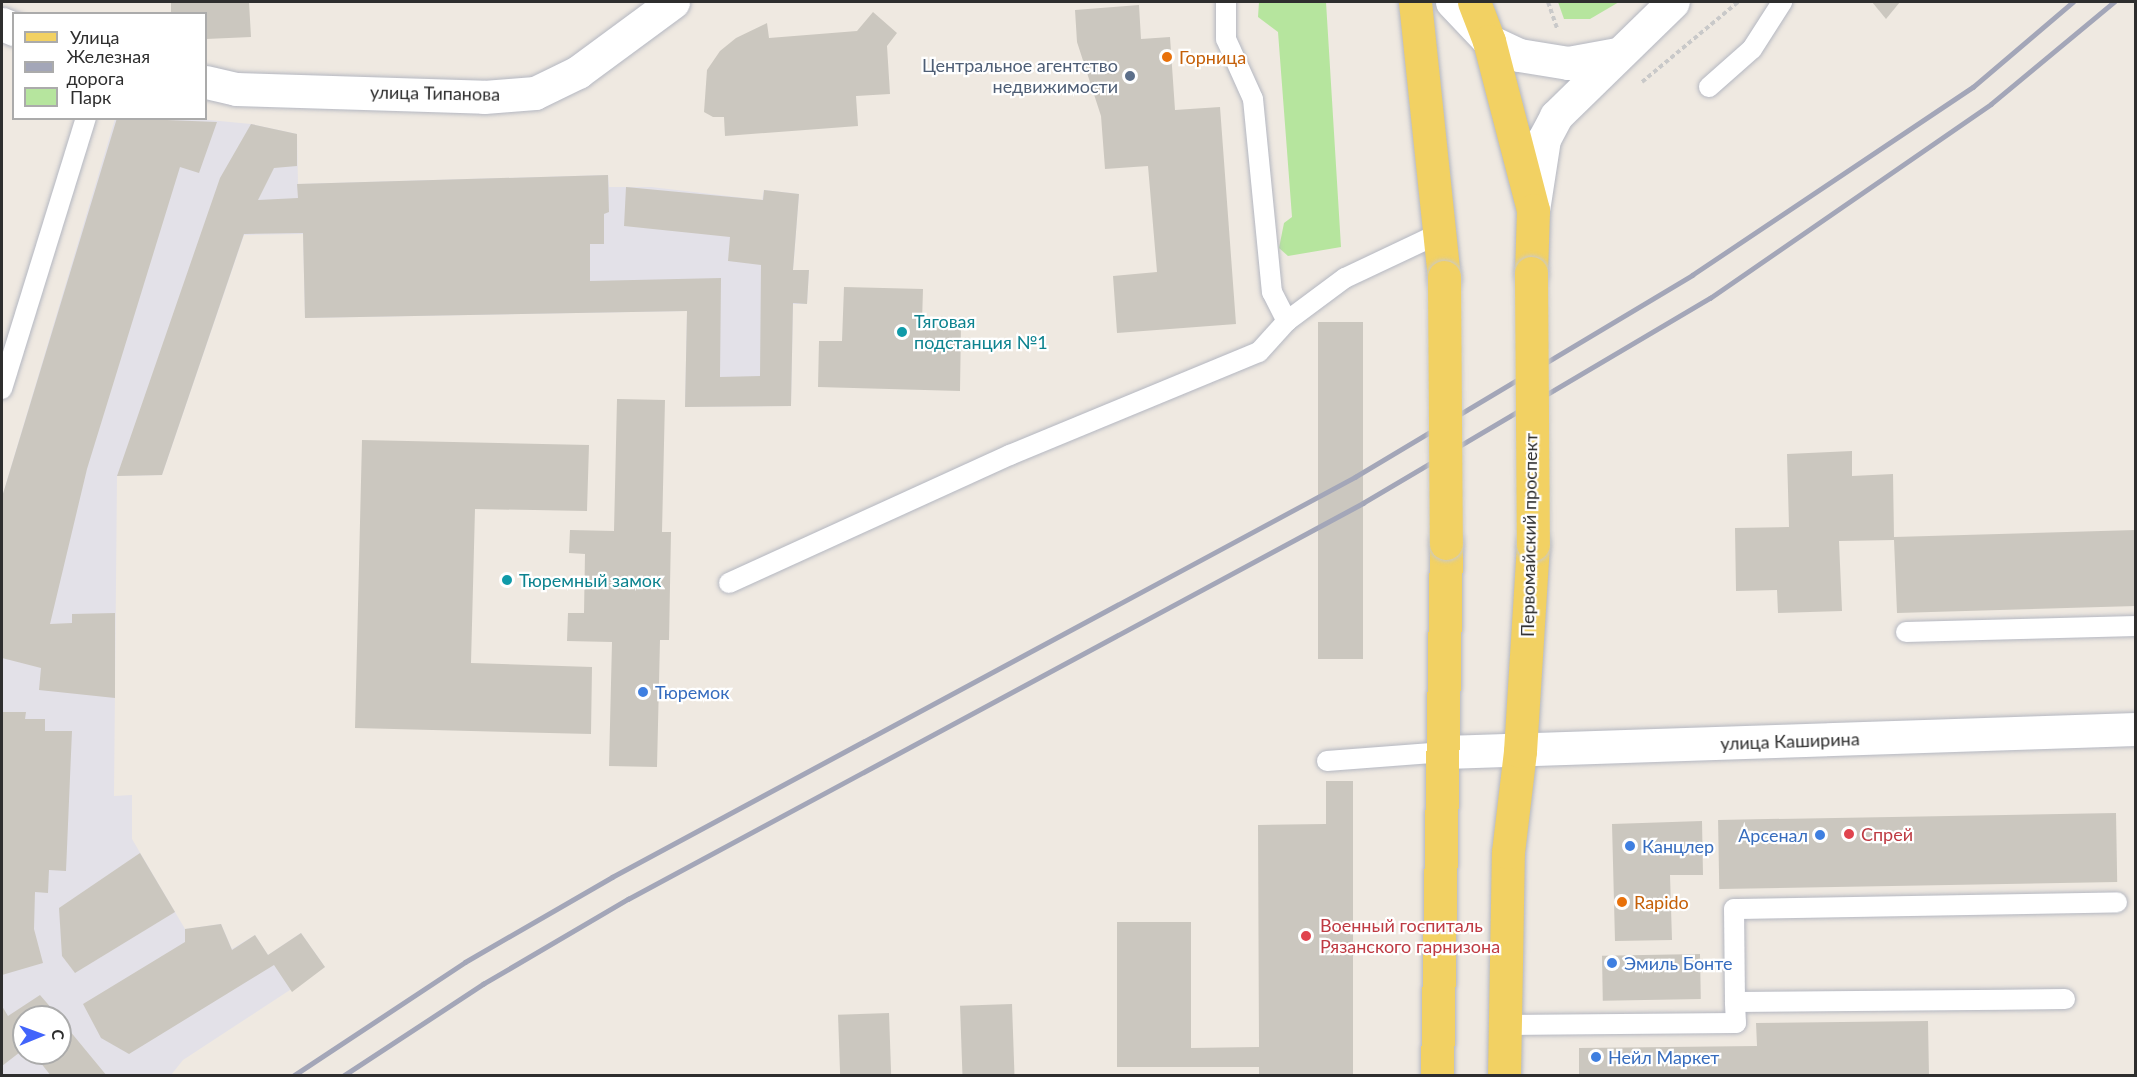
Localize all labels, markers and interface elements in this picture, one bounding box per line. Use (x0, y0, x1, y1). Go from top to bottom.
legend (12, 12, 207, 120)
text: Улица (70, 26, 120, 48)
text: Железная дорога (66, 45, 150, 89)
place label: Горница (1179, 46, 1246, 68)
marker: Горница (1160, 50, 1174, 64)
place label: Центральное агентство недвижимости (922, 55, 1118, 98)
marker: Центральное агентство недвижимости (1123, 69, 1137, 83)
street label: улица Типанова (370, 81, 500, 105)
text: Парк (70, 86, 111, 108)
place label: Тяговая подстанция №1 (914, 311, 1048, 354)
marker: Тяговая подстанция №1 (895, 325, 909, 339)
street label: Первомайский проспект (1516, 433, 1542, 637)
place label: Тюремный замок (519, 569, 661, 591)
marker: Тюремный замок (500, 573, 514, 587)
place label: Тюремок (655, 681, 730, 703)
marker: Тюремок (636, 685, 650, 699)
street label: улица Каширина (1720, 728, 1860, 754)
place label: Спрей (1861, 823, 1913, 845)
place label: Арсенал (1738, 824, 1808, 846)
marker: Спрей (1842, 827, 1856, 841)
marker: Арсенал (1813, 828, 1827, 842)
place label: Канцлер (1642, 835, 1714, 857)
marker: Канцлер (1623, 839, 1637, 853)
place label: Rapido (1634, 891, 1689, 913)
marker: Rapido (1615, 895, 1629, 909)
place label: Военный госпиталь Рязанского гарнизона (1320, 915, 1500, 958)
marker: Военный госпиталь Рязанского гарнизона (1297, 927, 1315, 945)
place label: Эмиль Бонте (1624, 952, 1732, 974)
marker: Эмиль Бонте (1605, 956, 1619, 970)
north arrow (12, 1005, 72, 1065)
text: С (49, 1029, 68, 1040)
place label: Нейл Маркет (1608, 1046, 1719, 1068)
marker: Нейл Маркет (1589, 1050, 1603, 1064)

